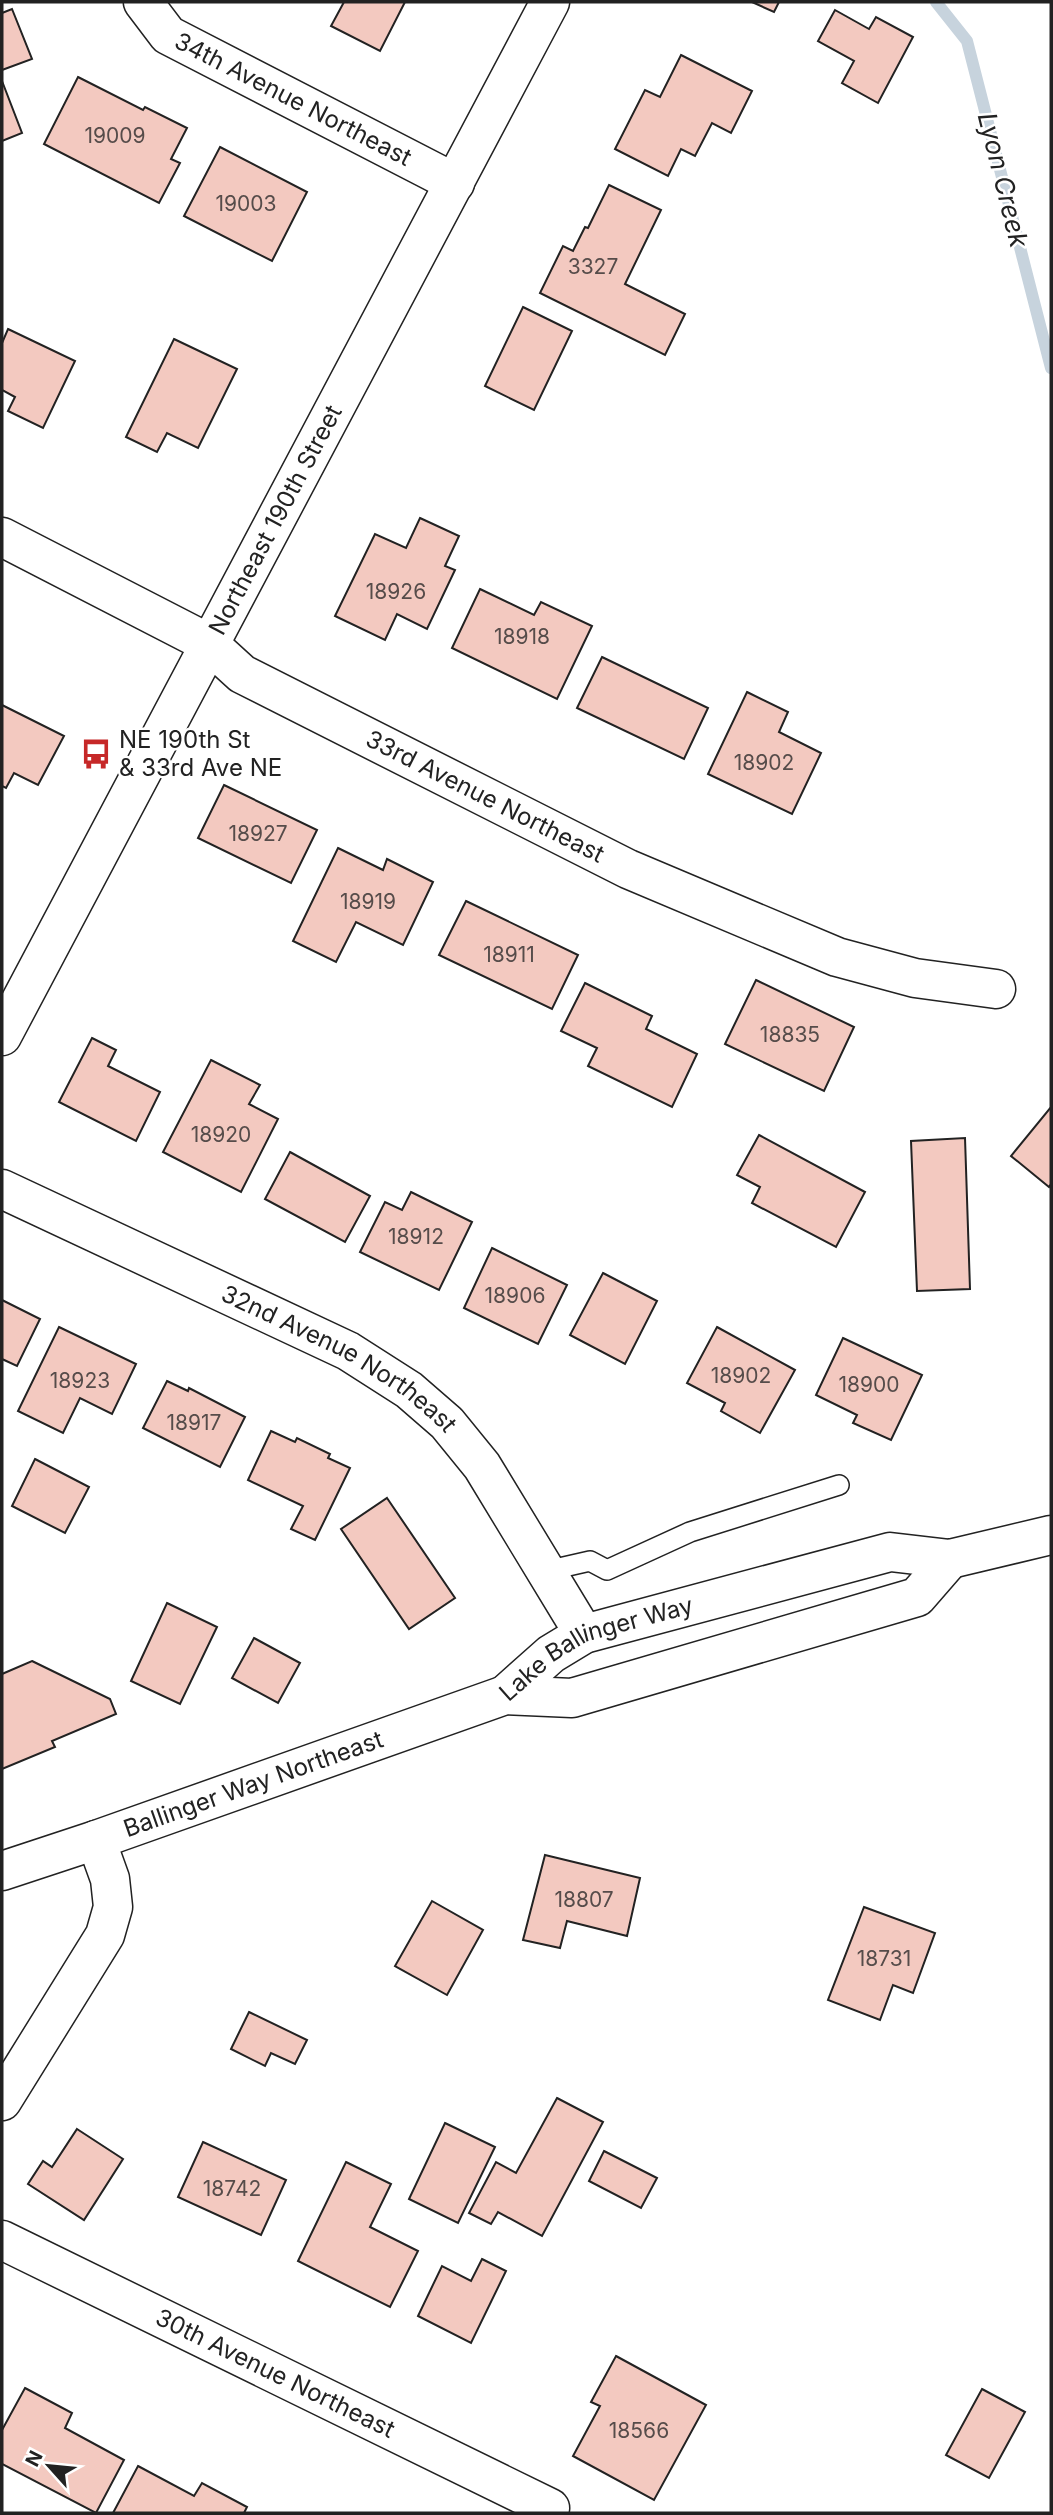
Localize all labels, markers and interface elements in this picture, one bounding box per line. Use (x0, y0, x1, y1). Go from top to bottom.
street label: 34th Avenue Northeast (170, 26, 417, 172)
water label: Lyon Creek (972, 109, 1035, 251)
house number: 19009 (84, 123, 146, 148)
house number: 19003 (215, 191, 277, 216)
house number: 3327 (568, 254, 618, 279)
street label: Northeast 190th Street (202, 400, 348, 640)
house number: 18926 (366, 579, 426, 604)
house number: 18918 (494, 624, 550, 649)
street label: 33rd Avenue Northeast (361, 724, 609, 869)
place label: NE 190th St & 33rd Ave NE (119, 725, 282, 782)
bus stop icon: NE 190th St & 33rd Ave NE (79, 737, 113, 771)
house number: 18902 (734, 750, 794, 775)
house number: 18927 (228, 821, 288, 846)
house number: 18919 (340, 889, 396, 914)
house number: 18911 (483, 942, 535, 967)
house number: 18835 (760, 1022, 820, 1047)
house number: 18920 (191, 1122, 251, 1147)
house number: 18912 (388, 1224, 444, 1249)
street label: 32nd Avenue Northeast (217, 1279, 463, 1438)
house number: 18906 (485, 1283, 545, 1308)
house number: 18902 (711, 1363, 771, 1388)
house number: 18923 (50, 1368, 110, 1393)
house number: 18900 (838, 1372, 900, 1397)
house number: 18917 (167, 1410, 221, 1435)
street label: Lake Ballinger Way (493, 1590, 696, 1707)
street label: Ballinger Way Northeast (120, 1724, 387, 1843)
house number: 18807 (554, 1887, 614, 1912)
house number: 18731 (857, 1946, 911, 1971)
house number: 18742 (203, 2176, 261, 2201)
street label: 30th Avenue Northeast (151, 2302, 400, 2444)
house number: 18566 (609, 2418, 669, 2443)
north arrow (14, 2431, 84, 2501)
text: N (21, 2447, 48, 2470)

